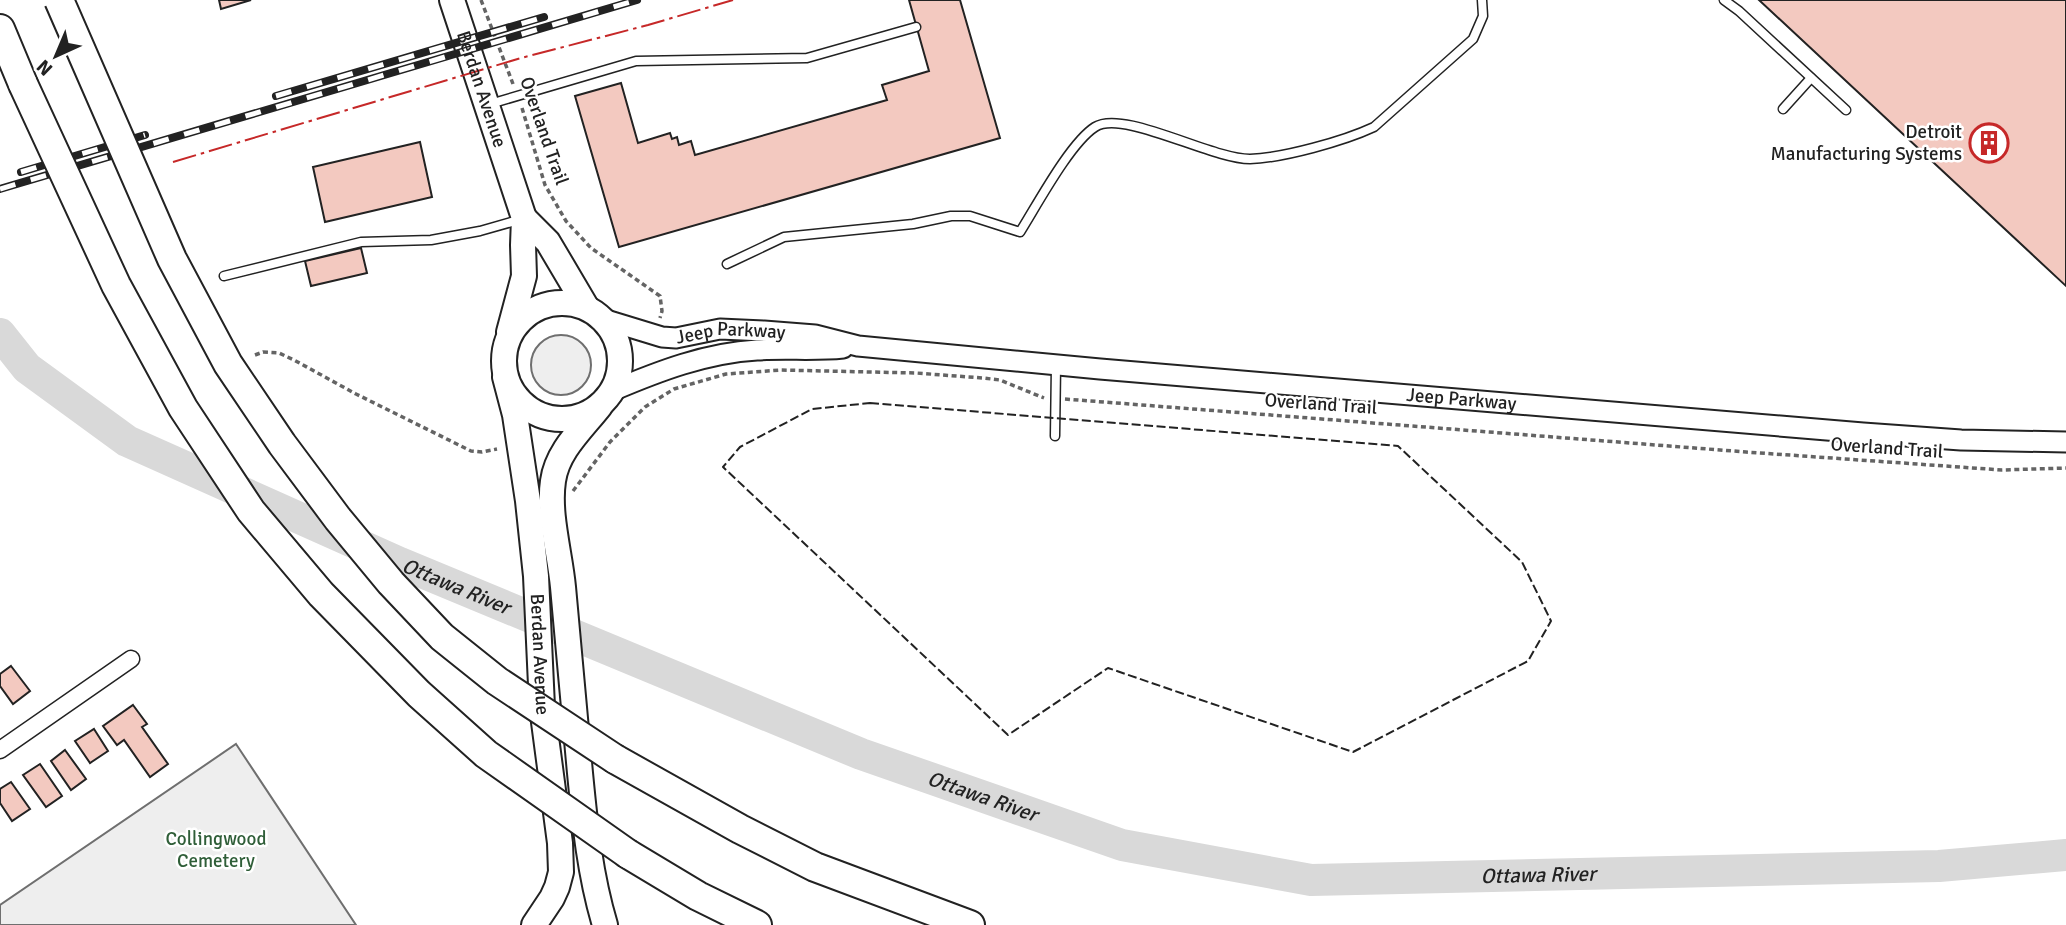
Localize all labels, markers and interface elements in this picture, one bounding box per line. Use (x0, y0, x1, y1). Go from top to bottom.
north arrow (21, 21, 91, 91)
street label: Berdan Avenue (451, 28, 512, 151)
text: N (32, 54, 58, 81)
street label: Overland Trail (514, 74, 574, 188)
place label: Detroit Manufacturing Systems (1771, 120, 1962, 166)
building icon: Detroit Manufacturing Systems (1968, 122, 2010, 164)
street label: Jeep Parkway (674, 317, 786, 350)
street label: Jeep Parkway (1406, 383, 1517, 416)
street label: Overland Trail (1264, 388, 1378, 420)
street label: Overland Trail (1830, 432, 1944, 464)
water label: Ottawa River (398, 552, 517, 621)
street label: Berdan Avenue (525, 593, 555, 716)
water label: Ottawa River (924, 765, 1044, 829)
park label: Collingwood Cemetery (166, 827, 266, 873)
water label: Ottawa River (1480, 861, 1599, 889)

